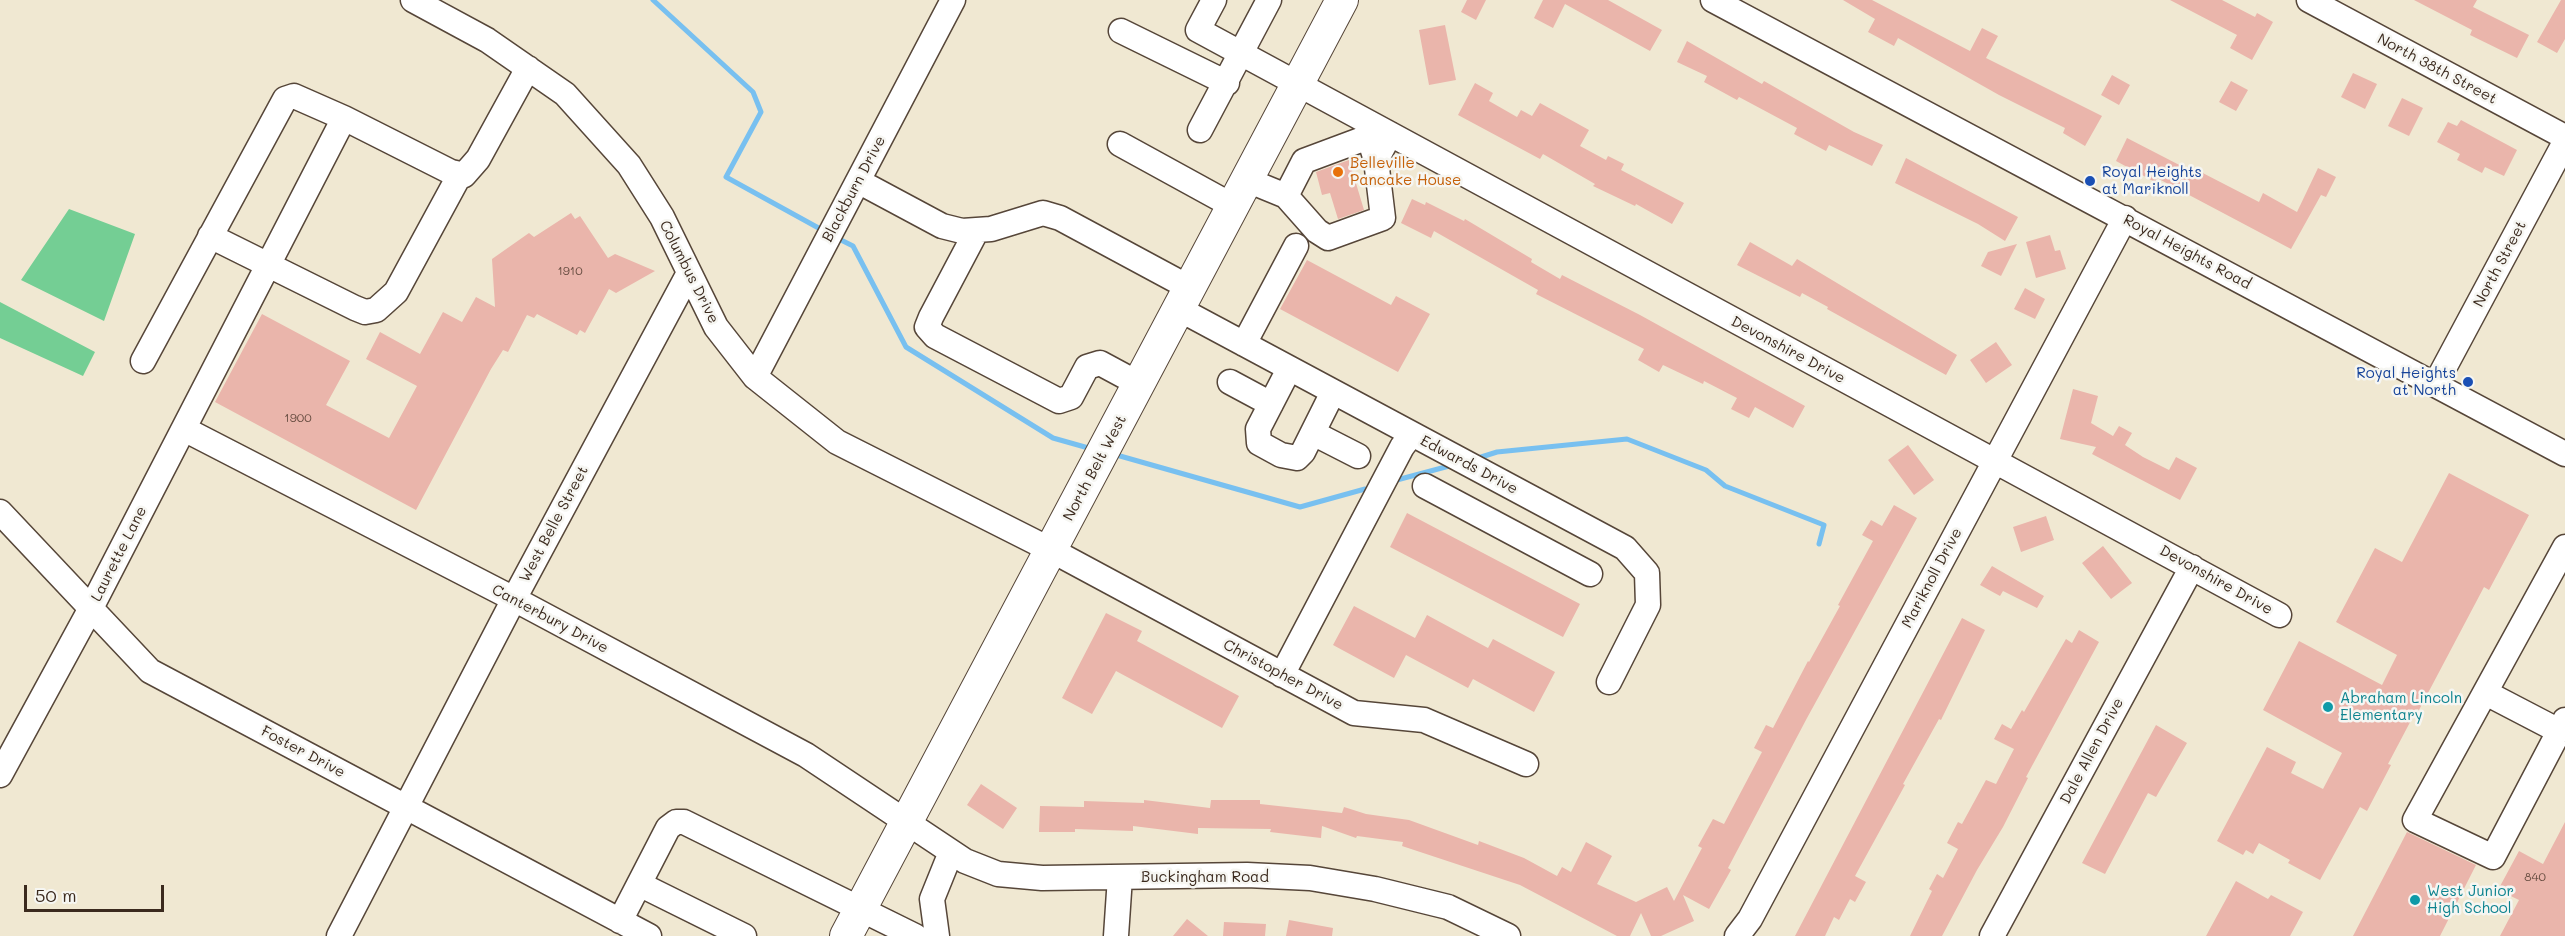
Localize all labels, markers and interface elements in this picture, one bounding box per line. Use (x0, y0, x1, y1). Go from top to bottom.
street label: North 38th Street (2374, 30, 2500, 108)
street label: Blackburn Drive (819, 133, 889, 245)
place label: Belleville Pancake House (1350, 154, 1461, 189)
place label: Royal Heights at Mariknoll (2102, 163, 2202, 198)
marker: Belleville Pancake House (1331, 165, 1345, 179)
marker: Royal Heights at Mariknoll (2083, 174, 2097, 188)
street label: Royal Heights Road (2120, 211, 2254, 293)
street label: Columbus Drive (655, 218, 723, 326)
street label: North Street (2470, 218, 2530, 310)
house number: 1910 (557, 264, 583, 278)
street label: Devonshire Drive (1728, 312, 1848, 388)
place label: Royal Heights at North (2356, 364, 2456, 399)
marker: Royal Heights at North (2461, 375, 2475, 389)
house number: 1900 (284, 411, 312, 425)
street label: North Belt West (1059, 412, 1131, 524)
street label: Edwards Drive (1417, 432, 1521, 498)
street label: West Belle Street (516, 463, 592, 585)
street label: Laurette Lane (87, 503, 151, 605)
street label: Mariknoll Drive (1898, 525, 1966, 631)
street label: Devonshire Drive (2156, 542, 2276, 618)
street label: Canterbury Drive (489, 581, 611, 657)
street label: Christopher Drive (1220, 636, 1346, 714)
place label: Abraham Lincoln Elementary (2340, 689, 2462, 724)
street label: Dale Allen Drive (2056, 695, 2128, 807)
marker: Abraham Lincoln Elementary (2321, 700, 2335, 714)
street label: Foster Drive (258, 722, 348, 782)
street label: Buckingham Road (1141, 868, 1269, 886)
house number: 840 (2524, 870, 2546, 884)
scale bar (27, 873, 166, 911)
place label: West Junior High School (2427, 882, 2514, 917)
text: 50 m (35, 883, 77, 907)
marker: West Junior High School (2408, 893, 2422, 907)

